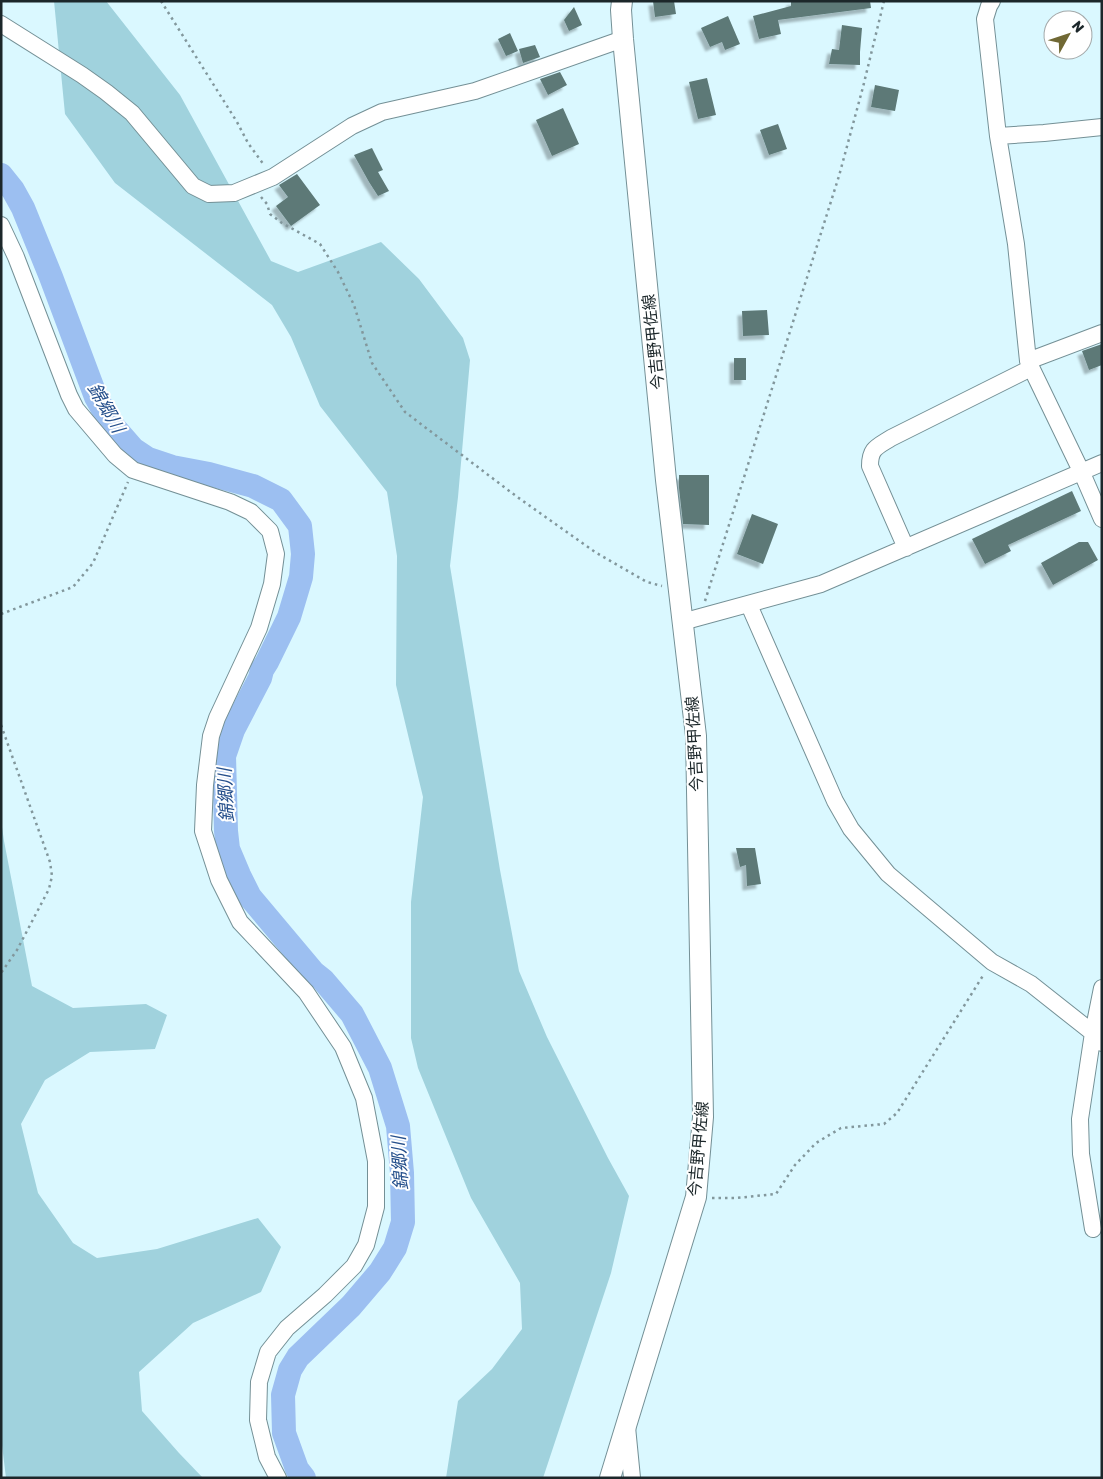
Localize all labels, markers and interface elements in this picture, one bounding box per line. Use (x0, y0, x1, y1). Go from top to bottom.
north arrow (1043, 10, 1093, 60)
text: N (1068, 18, 1087, 36)
street label: 今吉野甲佐線 (639, 293, 668, 391)
water label: 錦郷川 (83, 379, 130, 439)
street label: 今吉野甲佐線 (682, 696, 706, 792)
water label: 錦郷川 (213, 765, 238, 823)
street label: 今吉野甲佐線 (685, 1100, 712, 1198)
water label: 錦郷川 (387, 1133, 412, 1191)

